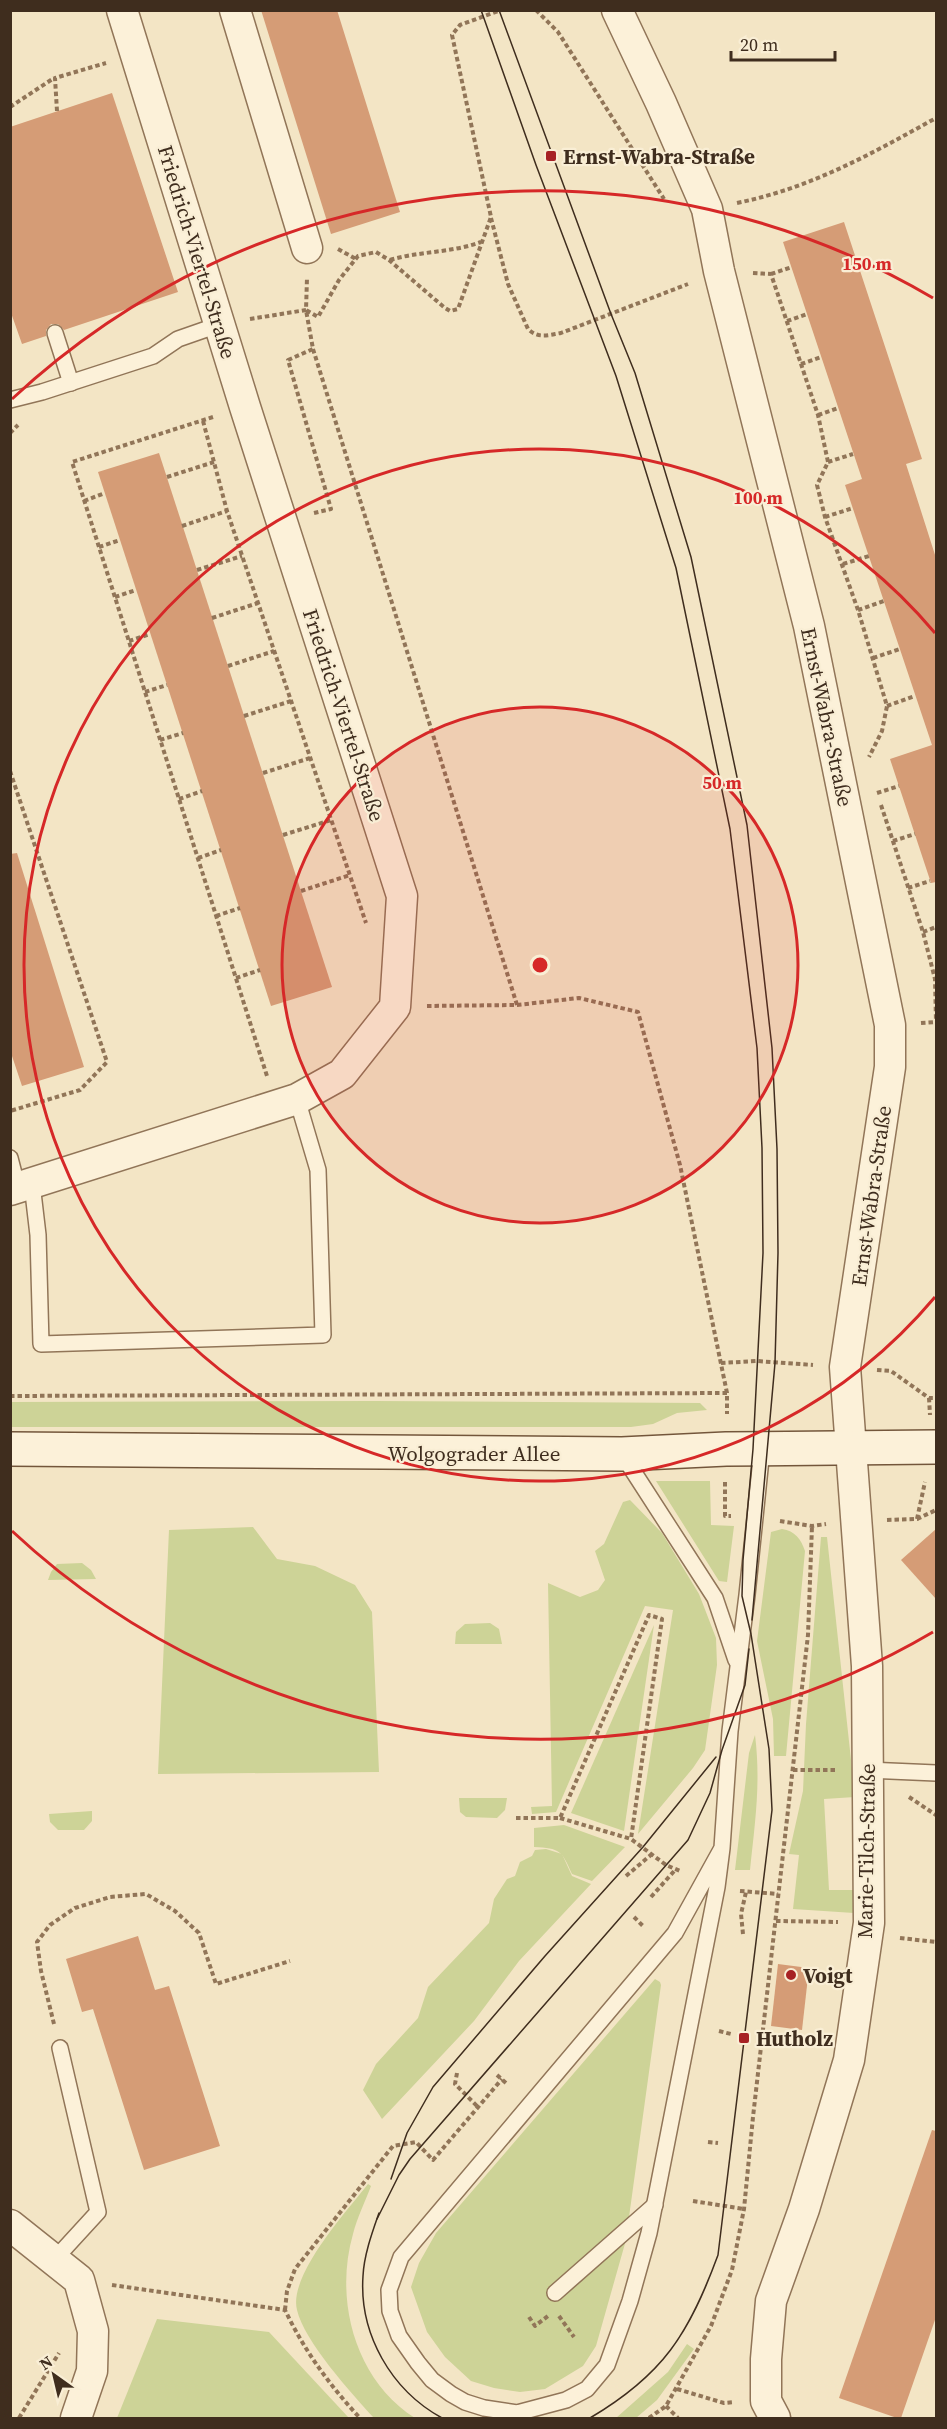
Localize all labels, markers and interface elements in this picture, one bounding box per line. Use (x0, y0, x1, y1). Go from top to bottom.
scale bar (731, 24, 834, 62)
text: 20 m (740, 32, 778, 57)
street label: Friedrich-Viertel-Straße (151, 142, 243, 362)
place label: Ernst-Wabra-Straße (563, 142, 755, 171)
marker: Ernst-Wabra-Straße (544, 149, 558, 163)
text: 150 m (842, 251, 892, 276)
text: 100 m (733, 485, 783, 510)
street label: Friedrich-Viertel-Straße (296, 605, 392, 825)
street label: Ernst-Wabra-Straße (794, 625, 860, 809)
text: 50 m (702, 770, 742, 795)
centre of rings (530, 955, 550, 975)
street label: Ernst-Wabra-Straße (844, 1104, 898, 1288)
street label: Wolgograder Allee (388, 1439, 560, 1468)
street label: Marie-Tilch-Straße (850, 1763, 882, 1939)
place label: Voigt (803, 1961, 853, 1990)
marker: Voigt (784, 1968, 798, 1982)
place label: Hutholz (756, 2024, 833, 2053)
marker: Hutholz (737, 2031, 751, 2045)
north arrow (24, 2345, 84, 2405)
text: N (35, 2350, 57, 2375)

